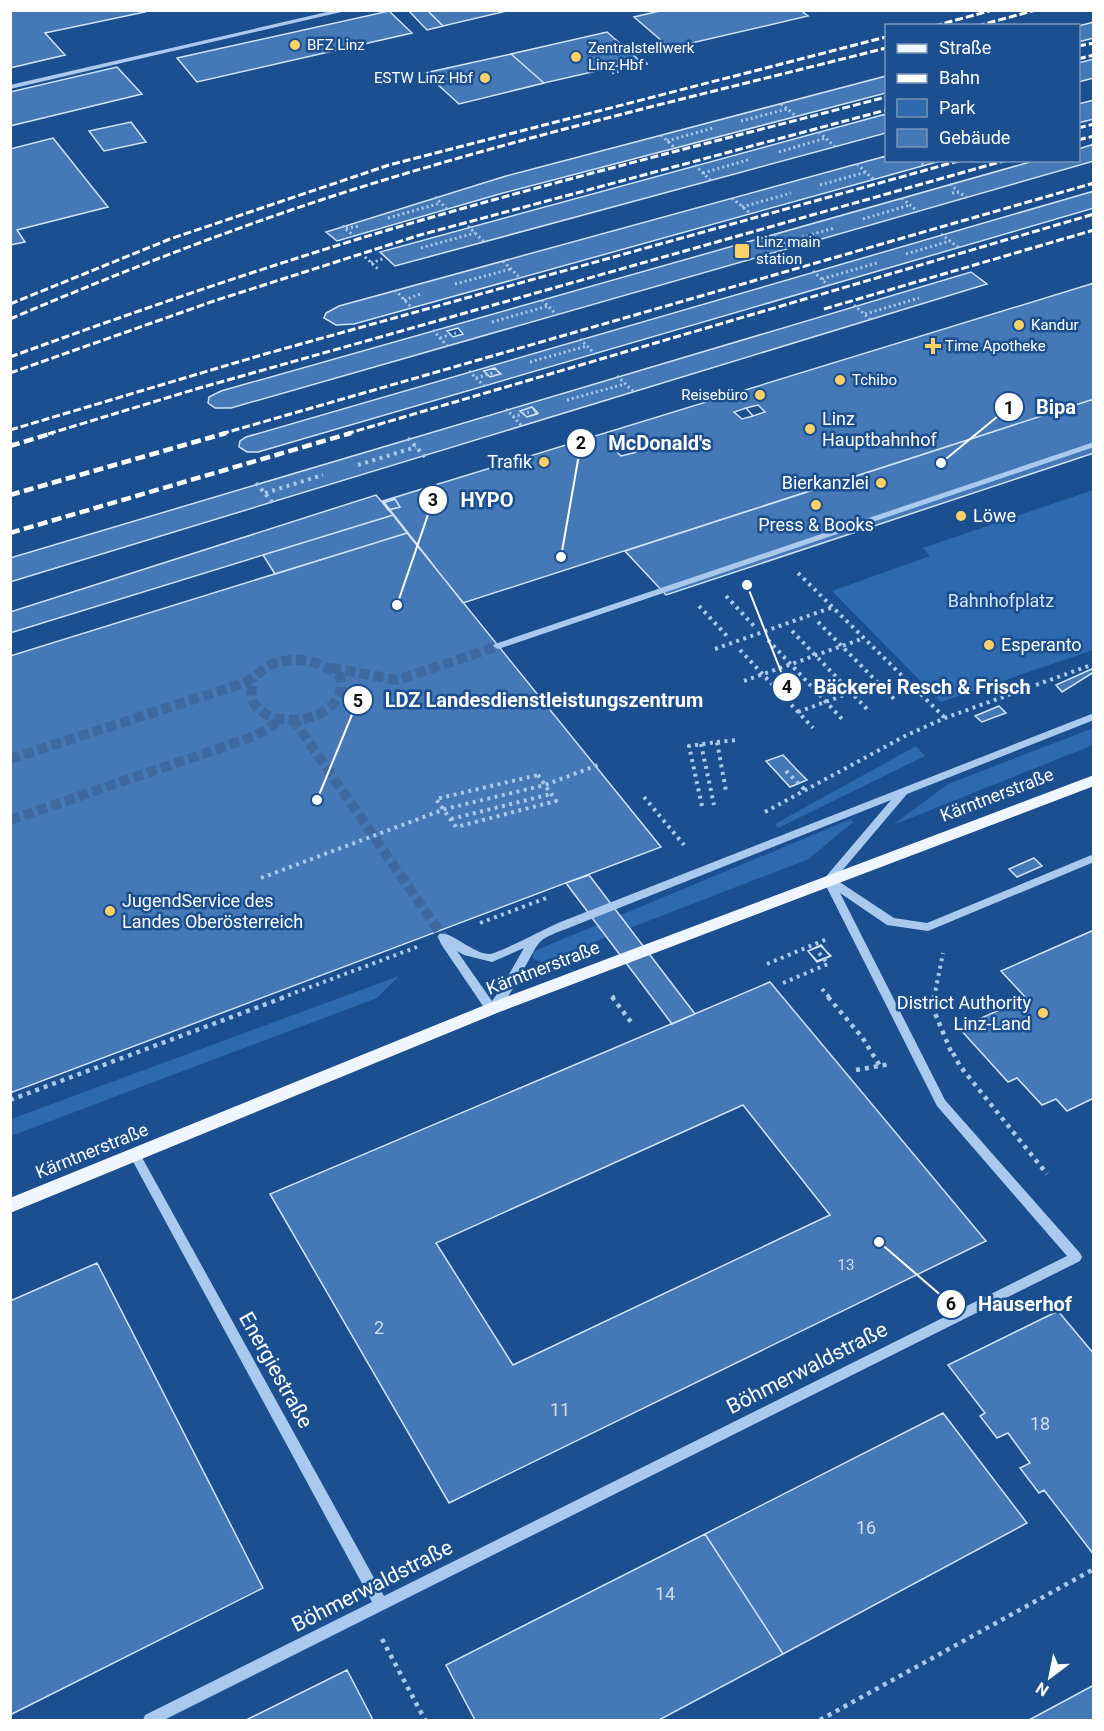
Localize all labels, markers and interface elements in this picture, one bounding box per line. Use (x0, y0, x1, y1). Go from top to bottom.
legend (885, 24, 1080, 162)
place label: BFZ Linz (307, 36, 365, 54)
text: Straße (939, 37, 991, 58)
marker: BFZ Linz (288, 38, 302, 52)
place label: Zentralstellwerk Linz Hbf (588, 39, 695, 74)
marker: Zentralstellwerk Linz Hbf (569, 50, 583, 64)
text: Bahn (939, 67, 980, 88)
place label: ESTW Linz Hbf (374, 69, 474, 87)
marker: ESTW Linz Hbf (478, 71, 492, 85)
text: Park (939, 97, 976, 118)
text: Gebäude (939, 127, 1010, 148)
place label: Linz main station (756, 233, 820, 268)
marker: Linz main station (733, 242, 751, 260)
place label: Kandur (1031, 316, 1079, 334)
marker: Kandur (1012, 318, 1026, 332)
place label: Time Apotheke (945, 337, 1046, 355)
marker: Time Apotheke (926, 339, 940, 353)
place label: Tchibo (852, 371, 897, 389)
marker: Tchibo (833, 373, 847, 387)
place label: Reisebüro (681, 386, 748, 404)
marker: Reisebüro (753, 388, 767, 402)
callout: Bipa (994, 388, 1088, 426)
text: Bipa (1036, 395, 1076, 419)
text: 1 (1004, 397, 1014, 418)
place label: Linz Hauptbahnhof (822, 408, 937, 450)
marker: Linz Hauptbahnhof (803, 422, 817, 436)
callout: McDonald's (566, 424, 724, 462)
text: McDonald's (608, 431, 712, 455)
text: 2 (576, 432, 586, 453)
place label: Trafik (487, 451, 533, 472)
marker: Trafik (537, 455, 551, 469)
place label: Bierkanzlei (782, 472, 869, 493)
marker: Bierkanzlei (874, 476, 888, 490)
callout: HYPO (418, 481, 525, 519)
text: HYPO (461, 488, 513, 512)
text: 3 (428, 489, 438, 510)
marker: Press & Books (809, 498, 823, 512)
place label: Löwe (973, 505, 1016, 526)
marker: Löwe (954, 509, 968, 523)
place label: Press & Books (758, 514, 874, 535)
park label: Bahnhofplatz (948, 590, 1054, 611)
place label: Esperanto (1001, 634, 1082, 655)
marker: Esperanto (982, 638, 996, 652)
callout: Bäckerei Resch & Frisch (772, 668, 1043, 706)
text: Bäckerei Resch & Frisch (813, 675, 1031, 699)
text: 4 (782, 676, 792, 697)
callout: LDZ Landesdienstleistungszentrum (343, 681, 715, 719)
text: LDZ Landesdienstleistungszentrum (385, 688, 703, 712)
text: 5 (353, 690, 363, 711)
street label: Kärntnerstraße (937, 763, 1056, 826)
place label: JugendService des Landes Oberösterreich (122, 890, 303, 932)
marker: JugendService des Landes Oberösterreich (103, 904, 117, 918)
street label: Kärntnerstraße (483, 936, 602, 999)
place label: District Authority Linz-Land (897, 992, 1031, 1034)
marker: District Authority Linz-Land (1036, 1006, 1050, 1020)
street label: Kärntnerstraße (32, 1118, 151, 1183)
house number: 13 (838, 1256, 854, 1274)
callout: Hauserhof (936, 1285, 1084, 1323)
text: Hauserhof (978, 1292, 1073, 1316)
text: 6 (946, 1293, 956, 1314)
street label: Energiestraße (234, 1308, 318, 1432)
house number: 2 (374, 1317, 384, 1338)
street label: Böhmerwaldstraße (723, 1317, 891, 1419)
house number: 11 (550, 1399, 570, 1420)
house number: 18 (1030, 1413, 1050, 1434)
house number: 16 (856, 1517, 876, 1538)
street label: Böhmerwaldstraße (288, 1535, 456, 1637)
house number: 14 (655, 1583, 675, 1604)
north arrow (1020, 1647, 1080, 1707)
text: N (1032, 1678, 1052, 1700)

